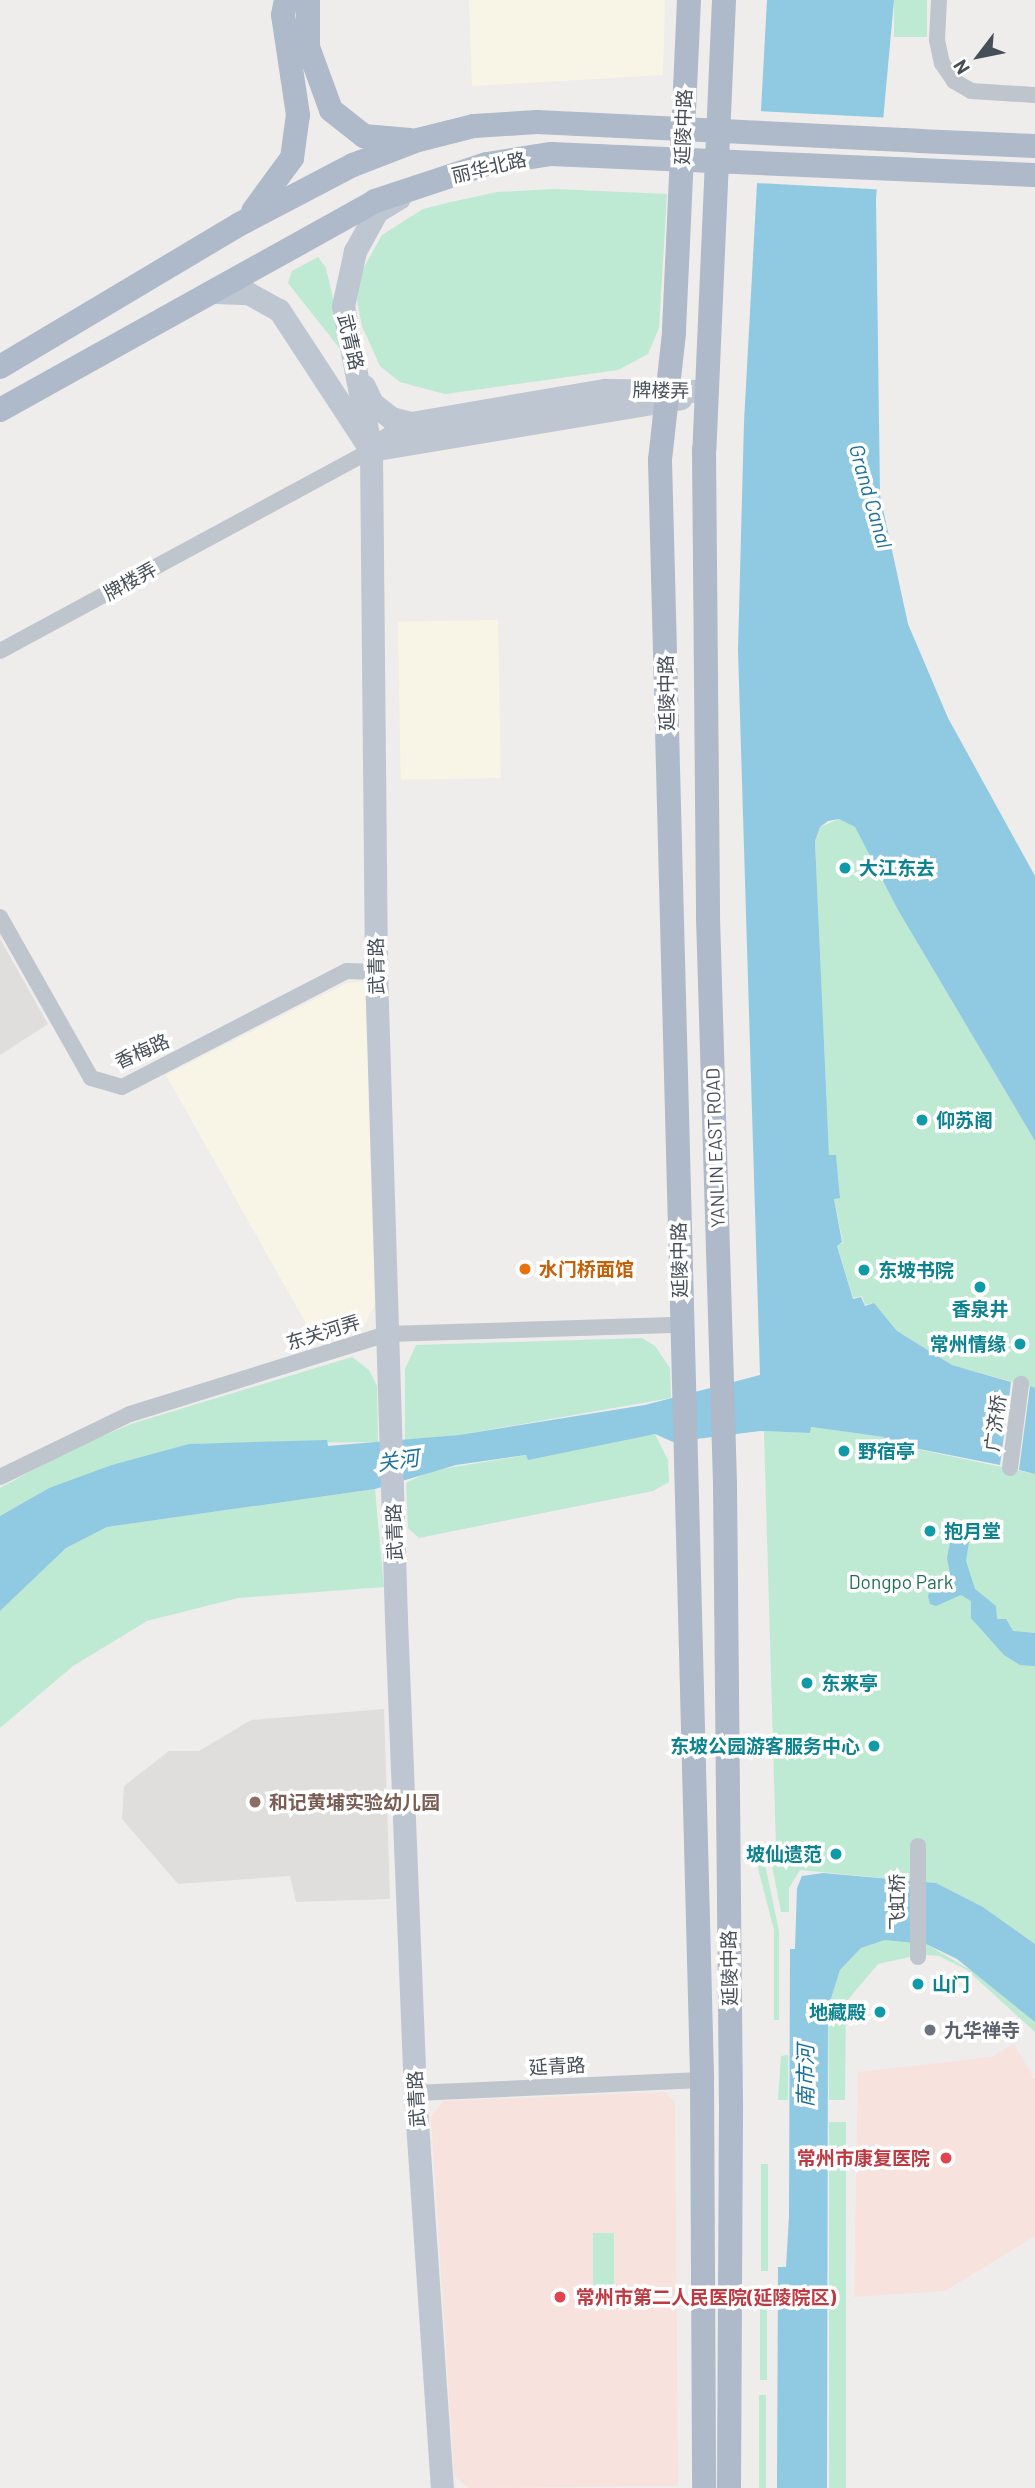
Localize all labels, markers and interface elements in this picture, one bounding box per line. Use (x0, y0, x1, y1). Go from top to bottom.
north arrow (944, 21, 1014, 91)
text: N (948, 56, 974, 79)
street label: 延陵中路 (670, 89, 696, 165)
street label: 丽华北路 (449, 147, 529, 187)
street label: 武青路 (333, 312, 369, 372)
street label: 牌楼弄 (632, 378, 690, 402)
water label: Grand Canal (844, 441, 898, 551)
street label: 牌楼弄 (100, 557, 160, 605)
street label: 延陵中路 (654, 655, 678, 731)
place label: 大江东去 (859, 857, 935, 879)
marker: 大江东去 (837, 860, 853, 876)
street label: 武青路 (364, 937, 388, 995)
street label: 香梅路 (111, 1029, 173, 1073)
street label: YANLIN EAST ROAD (701, 1067, 729, 1229)
place label: 仰苏阁 (936, 1109, 993, 1131)
marker: 仰苏阁 (914, 1112, 930, 1128)
street label: 延陵中路 (667, 1222, 691, 1298)
place label: 水门桥面馆 (539, 1258, 634, 1280)
place label: 东坡书院 (878, 1259, 954, 1281)
marker: 水门桥面馆 (517, 1261, 533, 1277)
marker: 东坡书院 (856, 1262, 872, 1278)
marker: 香泉井 (972, 1279, 988, 1295)
place label: 香泉井 (952, 1298, 1008, 1320)
street label: 东关河弄 (283, 1310, 363, 1354)
place label: 常州情缘 (930, 1333, 1006, 1355)
marker: 常州情缘 (1012, 1336, 1028, 1352)
street label: 广济桥 (980, 1393, 1010, 1453)
place label: 野宿亭 (858, 1440, 915, 1462)
marker: 野宿亭 (836, 1443, 852, 1459)
water label: 关河 (375, 1445, 421, 1475)
street label: 武青路 (382, 1503, 406, 1561)
place label: 抱月堂 (944, 1520, 1001, 1542)
marker: 抱月堂 (922, 1523, 938, 1539)
park label: Dongpo Park (849, 1571, 953, 1593)
place label: 东来亭 (821, 1672, 878, 1694)
marker: 东来亭 (799, 1675, 815, 1691)
place label: 东坡公园游客服务中心 (670, 1735, 860, 1757)
marker: 东坡公园游客服务中心 (866, 1738, 882, 1754)
place label: 和记黄埔实验幼儿园 (269, 1791, 440, 1813)
marker: 和记黄埔实验幼儿园 (247, 1794, 263, 1810)
place label: 坡仙遗范 (746, 1843, 822, 1865)
marker: 坡仙遗范 (828, 1846, 844, 1862)
street label: 飞虹桥 (886, 1874, 908, 1930)
street label: 延陵中路 (717, 1930, 741, 2006)
place label: 山门 (932, 1973, 970, 1995)
marker: 山门 (910, 1976, 926, 1992)
place label: 地藏殿 (809, 2001, 866, 2023)
marker: 地藏殿 (872, 2004, 888, 2020)
place label: 九华禅寺 (944, 2019, 1020, 2041)
marker: 九华禅寺 (922, 2022, 938, 2038)
water label: 南市河 (792, 2045, 818, 2107)
street label: 延青路 (528, 2053, 586, 2079)
street label: 武青路 (403, 2070, 429, 2128)
place label: 常州市康复医院 (797, 2147, 930, 2169)
marker: 常州市康复医院 (936, 2148, 956, 2168)
place label: 常州市第二人民医院(延陵院区) (576, 2286, 836, 2308)
marker: 常州市第二人民医院(延陵院区) (550, 2287, 570, 2307)

